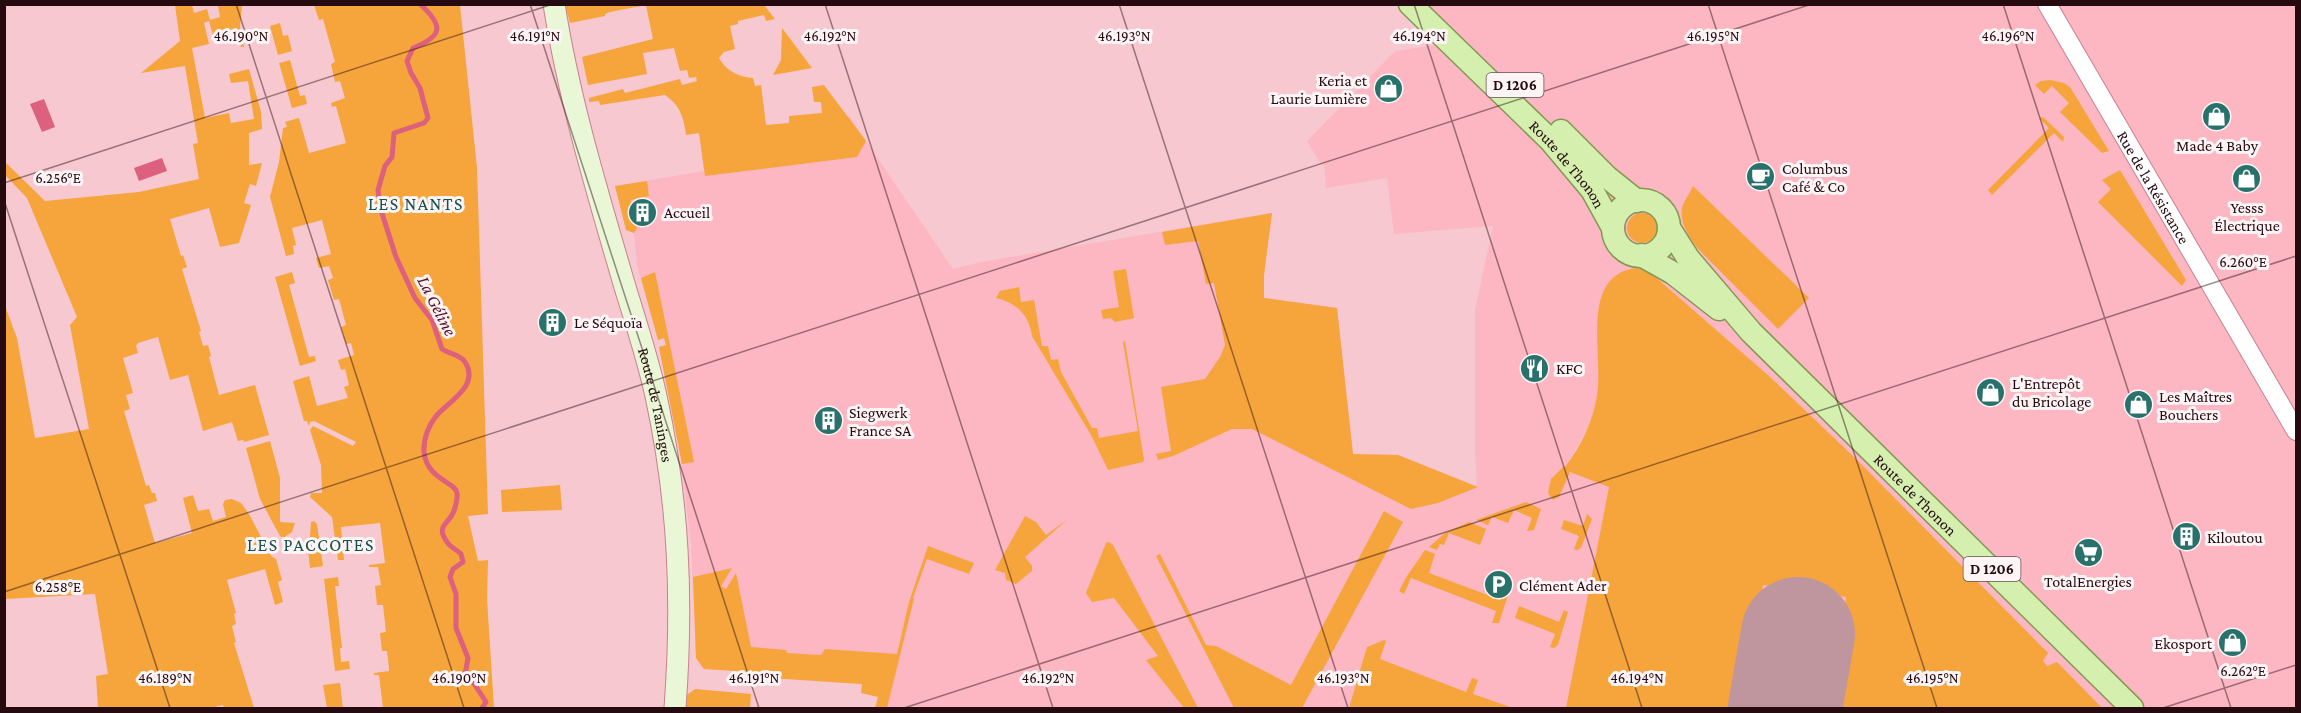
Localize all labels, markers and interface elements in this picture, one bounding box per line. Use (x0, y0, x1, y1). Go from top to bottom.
text: 46.190°N (214, 28, 269, 44)
text: 46.191°N (510, 28, 561, 44)
text: 46.192°N (804, 28, 857, 44)
text: 46.193°N (1097, 28, 1151, 44)
text: 46.194°N (1392, 28, 1446, 44)
text: 46.195°N (1686, 28, 1740, 44)
text: 46.196°N (1981, 28, 2035, 44)
place label: Keria et Laurie Lumière (1270, 72, 1368, 107)
shop icon: Keria et Laurie Lumière (1372, 73, 1404, 105)
road number: D 1206 (1486, 73, 1544, 97)
shop icon: Made 4 Baby (2201, 101, 2233, 133)
street label: Route de Thonon (1526, 117, 1609, 211)
street label: Rue de la Résistance (2114, 128, 2193, 246)
place label: Made 4 Baby (2176, 137, 2259, 155)
place label: Columbus Café & Co (1782, 160, 1848, 195)
cafe icon: Columbus Café & Co (1745, 161, 1777, 193)
shop icon: Yesss Électrique (2231, 163, 2263, 195)
text: 6.256°E (35, 170, 81, 186)
district label: LES NANTS (368, 194, 464, 214)
building icon: Accueil (627, 196, 659, 228)
place label: Yesss Électrique (2214, 199, 2280, 235)
place label: Accueil (664, 204, 710, 221)
text: 6.260°E (2219, 254, 2267, 270)
water label: La Géline (414, 273, 461, 339)
building icon: Le Séquoïa (537, 306, 569, 338)
place label: Le Séquoïa (574, 314, 643, 332)
street label: Route de Taninges (635, 346, 676, 463)
restaurant icon: KFC (1519, 352, 1551, 384)
place label: KFC (1556, 360, 1582, 377)
place label: L'Entrepôt du Bricolage (2012, 375, 2091, 411)
shop icon: L'Entrepôt du Bricolage (1975, 376, 2007, 408)
place label: Les Maîtres Bouchers (2159, 388, 2232, 423)
shop icon: Les Maîtres Bouchers (2122, 389, 2154, 421)
place label: Siegwerk France SA (849, 404, 912, 439)
building icon: Siegwerk France SA (812, 405, 844, 437)
street label: Route de Thonon (1871, 450, 1961, 539)
building icon: Kiloutou (2170, 521, 2202, 553)
place label: Kiloutou (2207, 529, 2263, 546)
district label: LES PACCOTES (247, 535, 375, 555)
supermarket icon: TotalEnergies (2072, 537, 2104, 569)
road number: D 1206 (1964, 557, 2020, 581)
parking icon: Clément Ader (1482, 569, 1514, 601)
place label: TotalEnergies (2044, 573, 2132, 591)
place label: Clément Ader (1519, 577, 1607, 594)
text: 6.258°E (35, 579, 81, 595)
shop icon: Ekosport (2217, 627, 2249, 659)
place label: Ekosport (2154, 635, 2213, 653)
text: 6.262°E (2220, 663, 2266, 679)
text: 46.189°N (138, 670, 192, 686)
text: 46.190°N (432, 670, 487, 686)
text: 46.191°N (729, 670, 780, 686)
text: 46.192°N (1022, 670, 1075, 686)
text: 46.193°N (1316, 670, 1370, 686)
text: 46.194°N (1610, 670, 1664, 686)
text: 46.195°N (1905, 670, 1959, 686)

